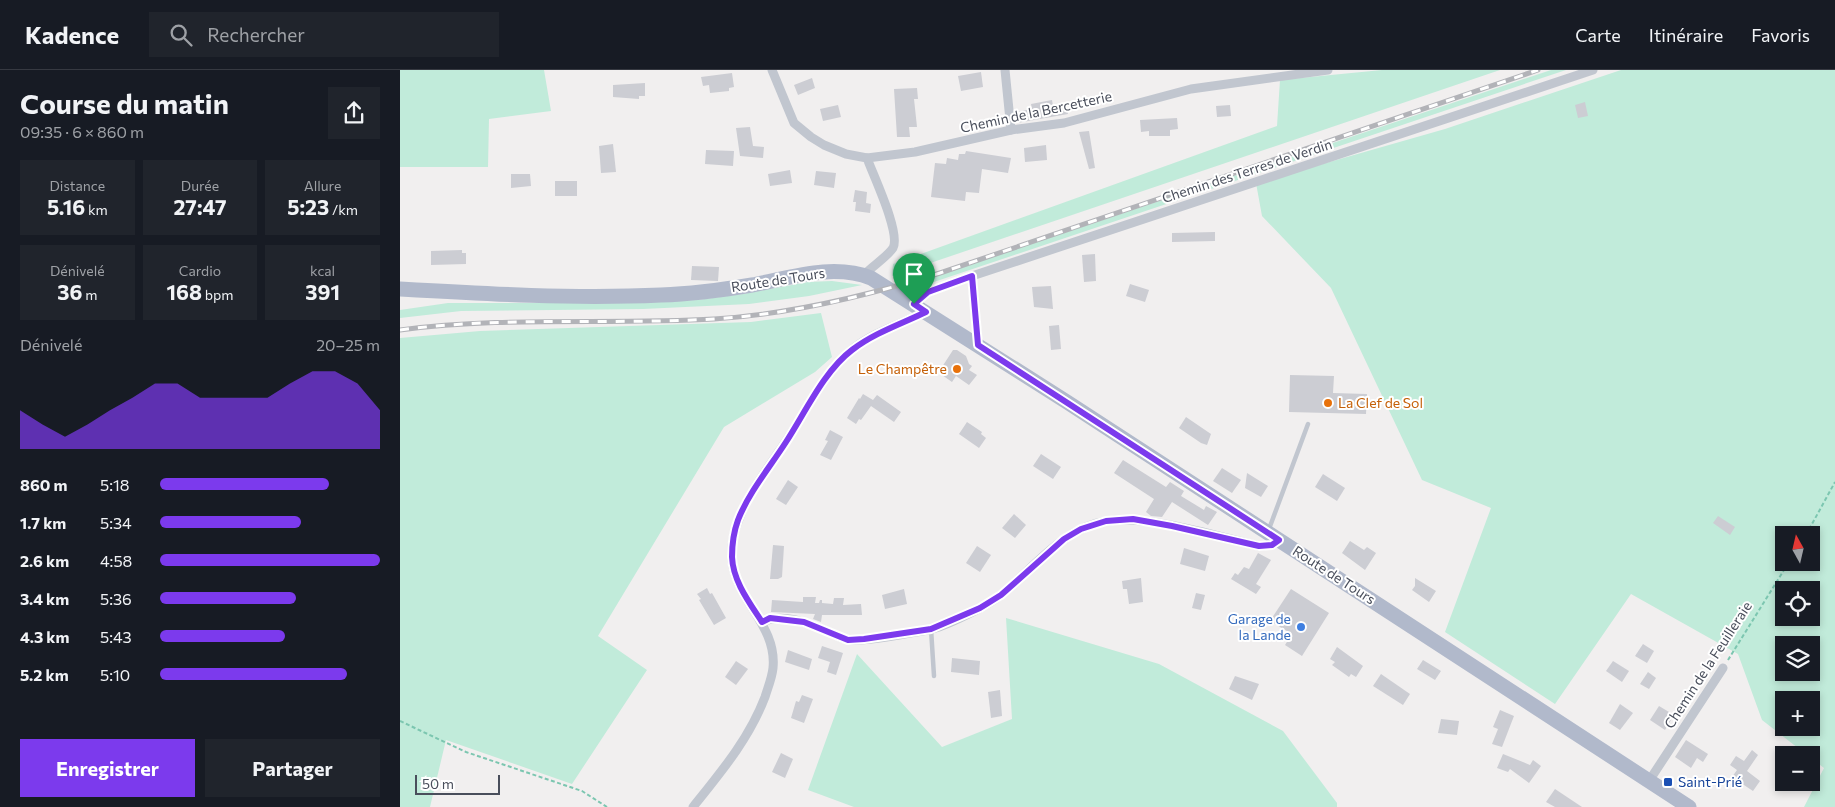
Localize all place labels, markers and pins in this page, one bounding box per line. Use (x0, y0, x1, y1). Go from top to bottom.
pin (893, 253, 935, 304)
place label: Le Champêtre (858, 360, 947, 377)
marker: Le Champêtre (951, 363, 963, 375)
place label: La Clef de Sol (1338, 394, 1423, 411)
marker: La Clef de Sol (1322, 397, 1334, 409)
place label: Garage de la Lande (1228, 610, 1291, 643)
marker: Garage de la Lande (1295, 621, 1307, 633)
place label: Saint-Prié (1678, 773, 1742, 790)
marker: Saint-Prié (1662, 776, 1674, 788)

